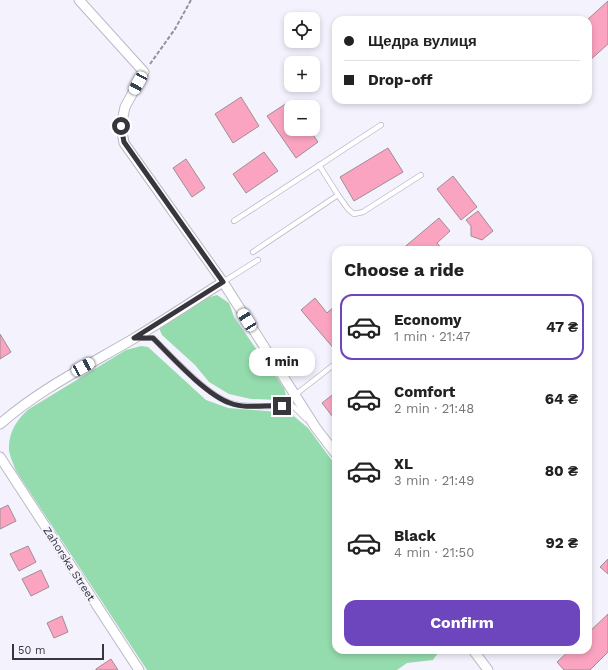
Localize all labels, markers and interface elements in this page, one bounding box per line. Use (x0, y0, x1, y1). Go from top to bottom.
map controls (284, 12, 320, 136)
button: locate (284, 12, 320, 48)
text: Щедра вулиця (368, 32, 477, 50)
button: + (284, 56, 320, 92)
car (127, 70, 149, 96)
text: Drop-off (368, 71, 433, 89)
button: − (284, 100, 320, 136)
route start (112, 117, 130, 135)
text: Choose a ride (344, 259, 464, 280)
car (236, 307, 258, 333)
icon: car (346, 309, 382, 345)
text: Economy (394, 311, 461, 329)
text: 47 ₴ (546, 318, 578, 336)
text: 1 min · 21:47 (394, 329, 470, 344)
callout: 1 min (249, 348, 315, 376)
text: 1 min (265, 354, 299, 369)
car (70, 356, 96, 378)
icon: car (346, 381, 382, 417)
text: Comfort (394, 383, 455, 401)
text: 64 ₴ (545, 390, 578, 408)
route end (273, 397, 291, 415)
text: 2 min · 21:48 (394, 401, 474, 416)
icon: car (346, 453, 382, 489)
text: XL (394, 455, 413, 473)
text: 80 ₴ (545, 462, 578, 480)
text: 3 min · 21:49 (394, 473, 474, 488)
street label: Zahorska Street (40, 525, 98, 604)
icon: car (346, 525, 382, 561)
text: Black (394, 527, 436, 545)
text: 92 ₴ (546, 534, 578, 552)
text: 4 min · 21:50 (394, 545, 474, 560)
button: Confirm (344, 600, 580, 646)
scale bar (12, 642, 104, 661)
text: 50 m (18, 644, 45, 657)

